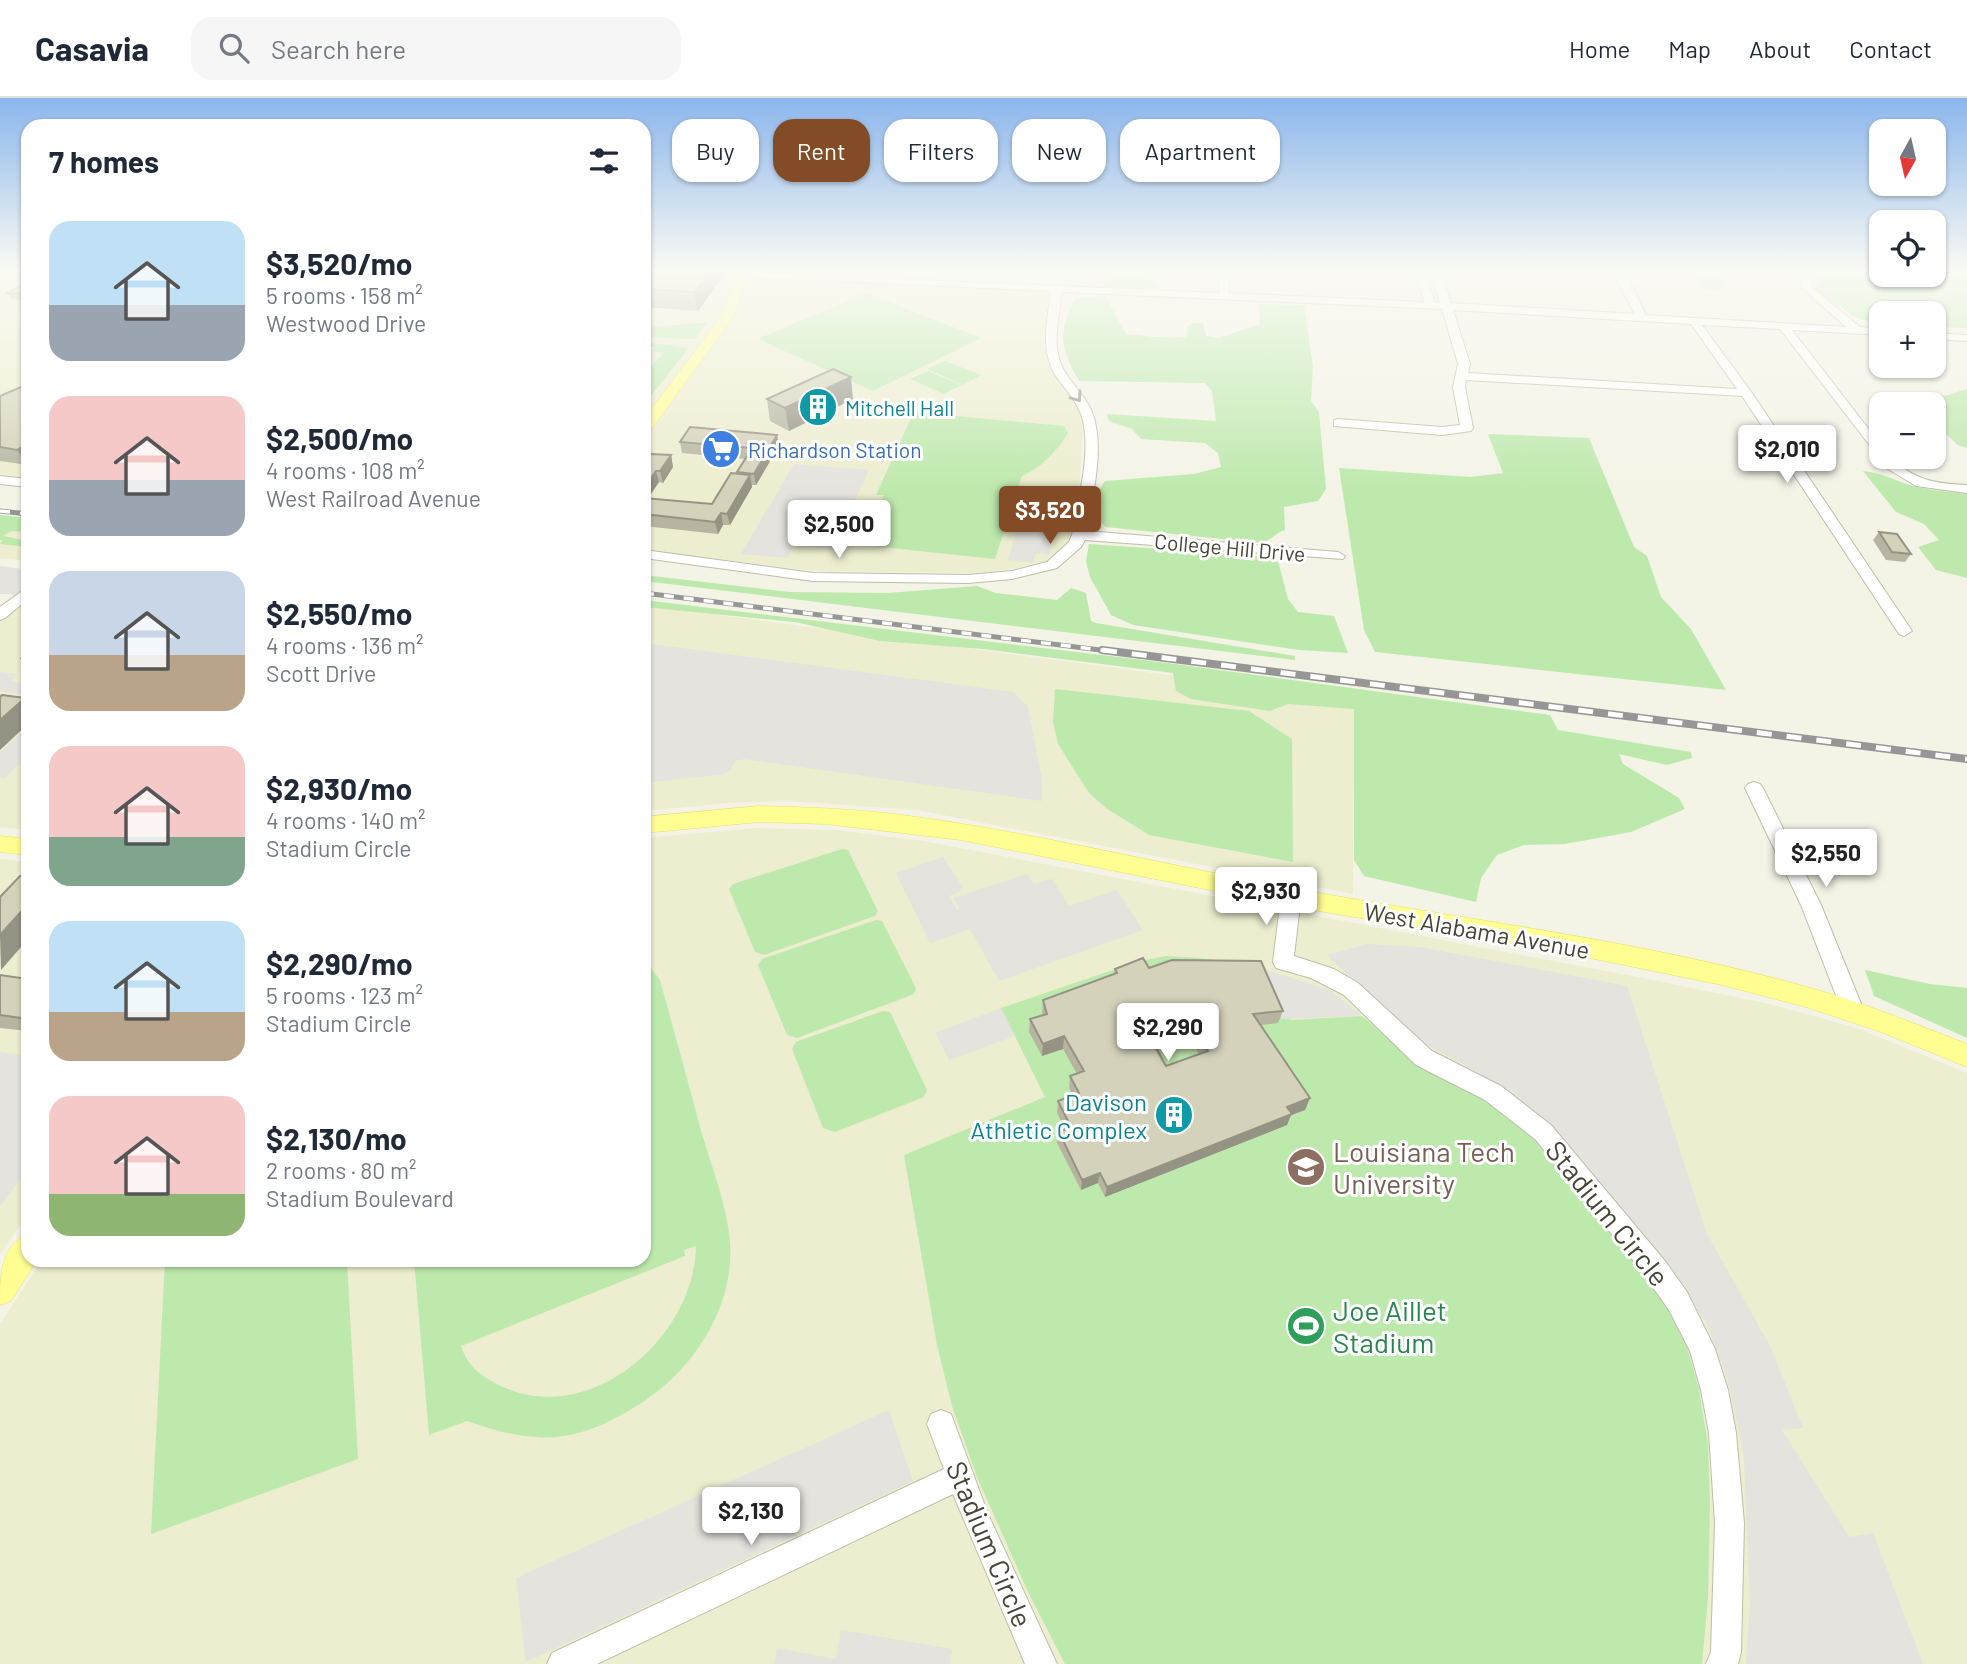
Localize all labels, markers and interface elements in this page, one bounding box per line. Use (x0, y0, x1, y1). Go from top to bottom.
search box (191, 17, 681, 80)
text: Casavia (35, 28, 149, 68)
icon: search (215, 29, 253, 67)
text: Search here (271, 33, 406, 64)
text: Home (1569, 34, 1630, 63)
text: Map (1668, 34, 1711, 63)
text: About (1749, 34, 1811, 63)
text: Contact (1849, 34, 1932, 63)
chip: Buy (672, 119, 759, 182)
chip: Rent (773, 119, 870, 182)
chip: Filters (884, 119, 998, 182)
chip: New (1012, 119, 1106, 182)
chip: Apartment (1120, 119, 1280, 182)
north arrow (1869, 119, 1946, 196)
map controls (1869, 119, 1946, 469)
icon: filters (585, 142, 623, 180)
text: 7 homes (49, 143, 159, 179)
button: locate (1869, 210, 1946, 287)
text: $3,520/mo (266, 245, 412, 281)
icon: home (105, 249, 189, 333)
text: 5 rooms · 158 m² (266, 281, 423, 309)
button: + (1869, 301, 1946, 378)
text: Westwood Drive (266, 309, 426, 337)
building icon: Mitchell Hall (797, 386, 839, 428)
one-way arrow (1069, 389, 1081, 402)
button: − (1869, 392, 1946, 469)
place label: Mitchell Hall (845, 395, 954, 420)
text: $2,500/mo (266, 420, 413, 456)
icon: home (105, 424, 189, 508)
pin: $2,010 (1730, 426, 1844, 485)
supermarket icon: Richardson Station (700, 428, 742, 470)
text: $2,010 (1754, 434, 1820, 462)
place label: Richardson Station (748, 437, 922, 462)
text: 4 rooms · 108 m² (266, 456, 425, 484)
text: West Railroad Avenue (266, 484, 481, 512)
pin: $3,520 (993, 486, 1107, 546)
text: $3,520 (1015, 495, 1085, 523)
pin: $2,500 (782, 500, 896, 560)
text: $2,500 (804, 509, 874, 537)
street label: College Hill Drive (1154, 528, 1306, 566)
text: $2,550/mo (266, 595, 412, 631)
icon: home (105, 599, 189, 683)
text: 4 rooms · 136 m² (266, 631, 424, 659)
text: Scott Drive (266, 659, 376, 687)
text: $2,930/mo (266, 770, 412, 806)
icon: home (105, 774, 189, 858)
text: 4 rooms · 140 m² (266, 806, 426, 834)
pin: $2,550 (1769, 830, 1883, 889)
text: Stadium Circle (266, 834, 412, 862)
text: $2,550 (1791, 838, 1861, 866)
pin: $2,930 (1209, 868, 1323, 927)
text: $2,930 (1231, 876, 1301, 904)
street label: West Alabama Avenue (1362, 896, 1592, 964)
text: $2,290/mo (266, 945, 413, 981)
icon: home (105, 949, 189, 1033)
text: 5 rooms · 123 m² (266, 981, 423, 1009)
pin: $2,290 (1111, 1004, 1225, 1063)
text: Stadium Circle (266, 1009, 412, 1037)
text: $2,290 (1133, 1012, 1203, 1040)
place label: Davison Athletic Complex (971, 1087, 1147, 1144)
building icon: Davison Athletic Complex (1153, 1094, 1195, 1136)
text: $2,130/mo (266, 1120, 407, 1156)
icon: home (105, 1124, 189, 1208)
street label: Stadium Circle (1539, 1133, 1677, 1293)
place label: Louisiana Tech University (1333, 1134, 1515, 1200)
school or university icon: Louisiana Tech University (1285, 1146, 1327, 1188)
text: 2 rooms · 80 m² (266, 1156, 416, 1184)
text: Stadium Boulevard (266, 1184, 454, 1212)
place label: Joe Aillet Stadium (1333, 1293, 1447, 1359)
sports icon: Joe Aillet Stadium (1285, 1305, 1327, 1347)
street label: Stadium Circle (940, 1456, 1040, 1632)
pin: $2,130 (694, 1488, 808, 1547)
text: $2,130 (718, 1496, 784, 1524)

